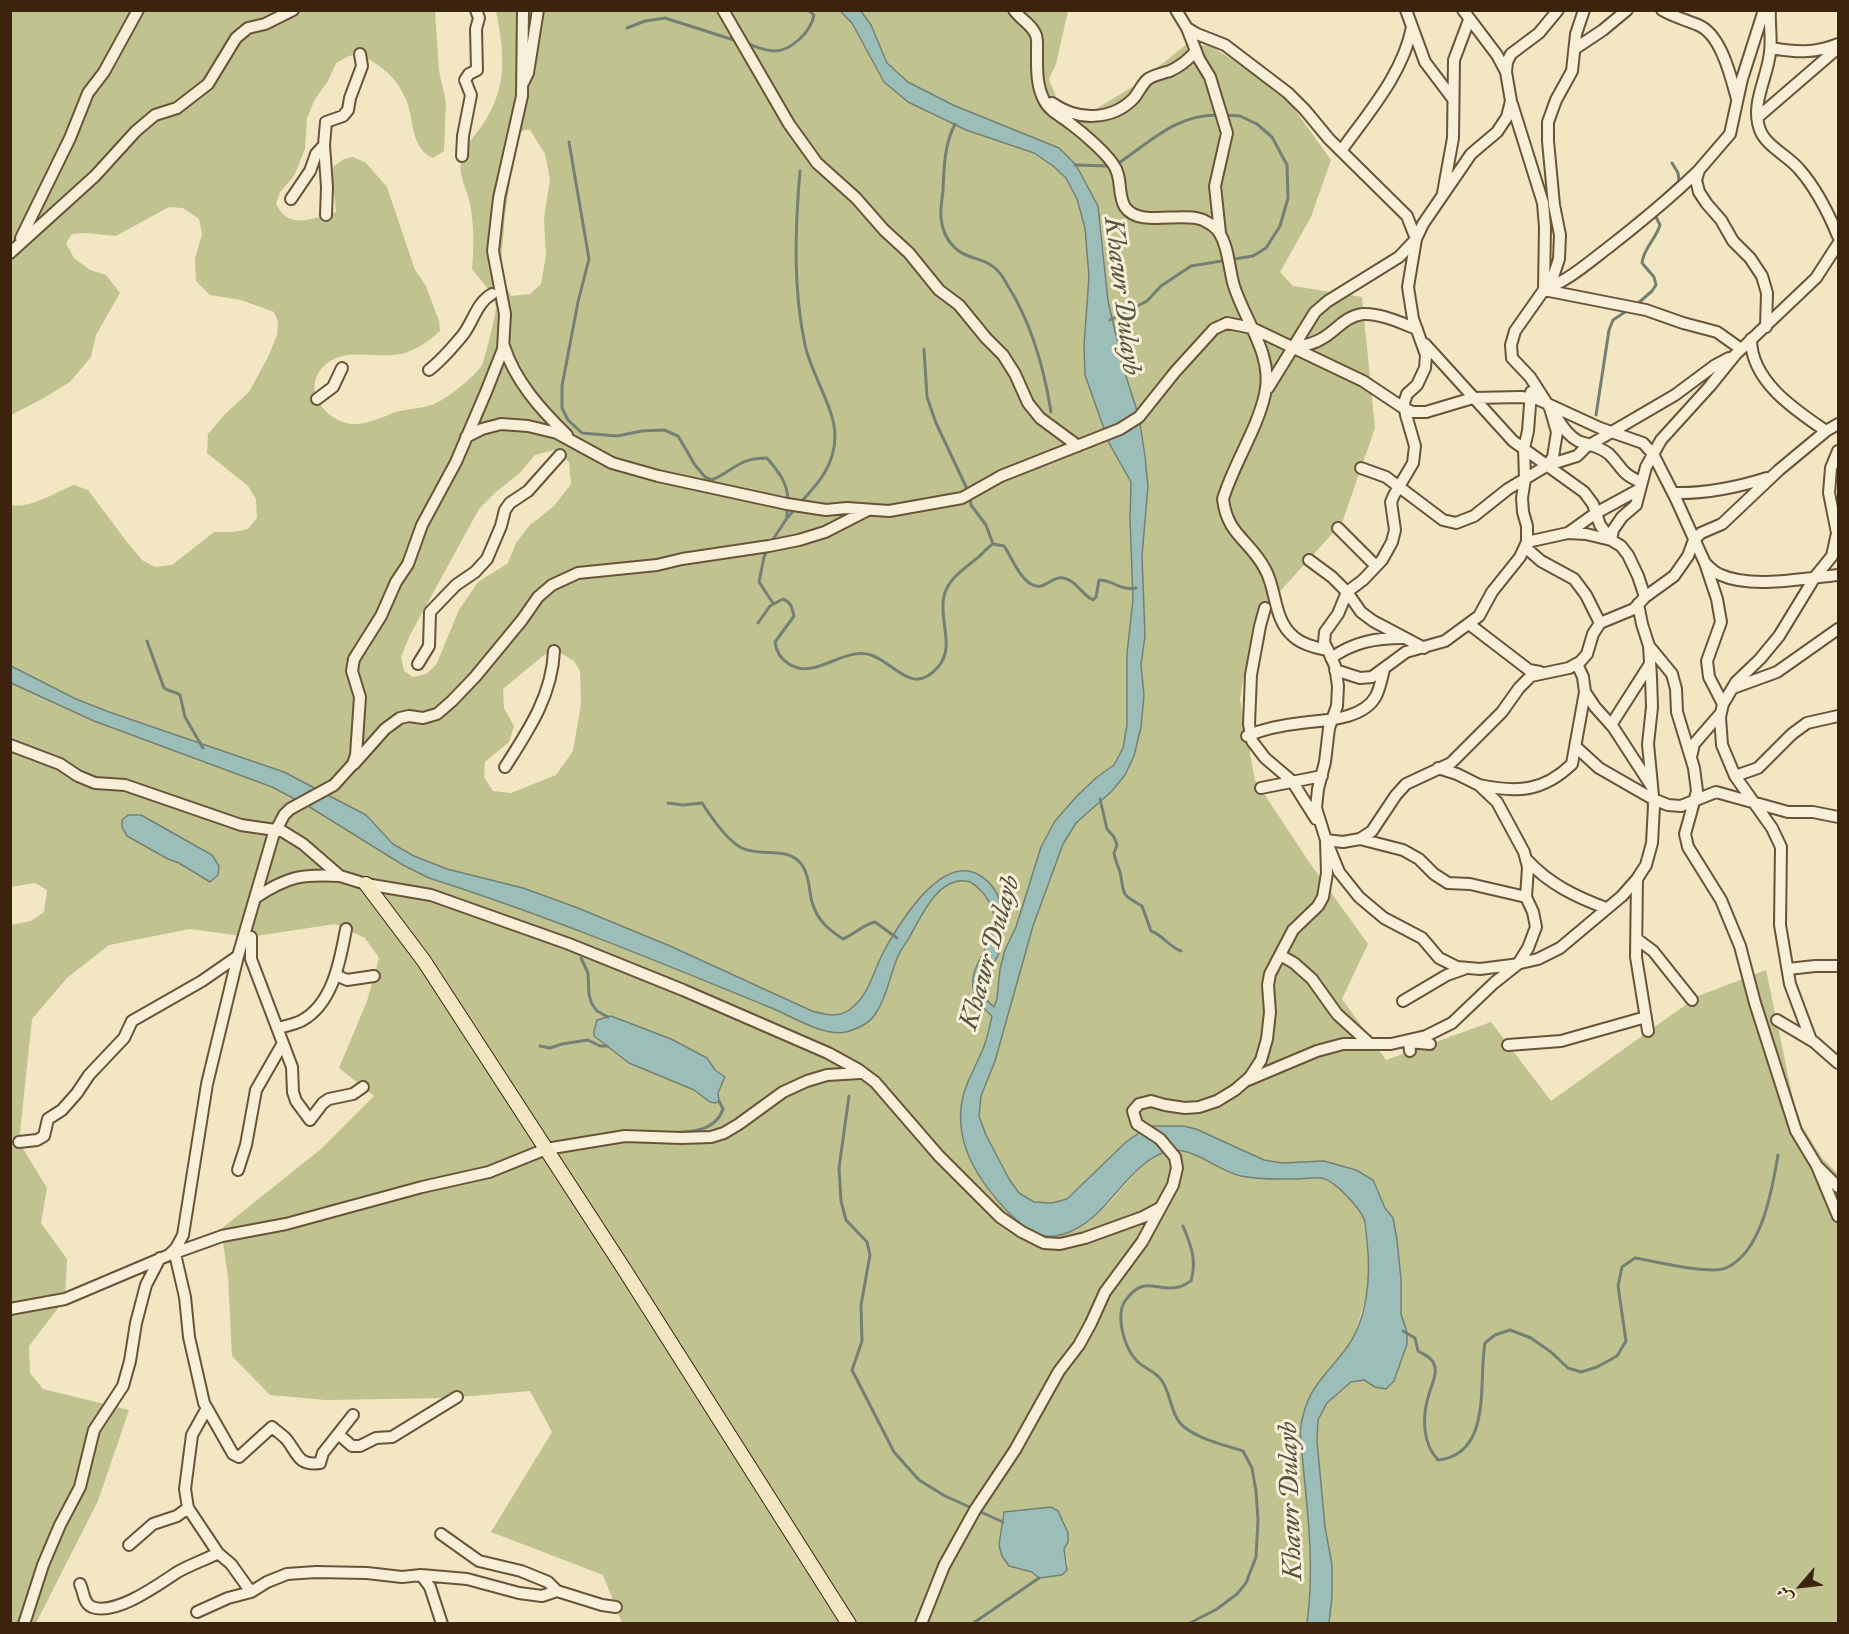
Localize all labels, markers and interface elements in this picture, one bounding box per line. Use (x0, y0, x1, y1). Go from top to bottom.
water label: Khawr Dulayb (1096, 215, 1146, 377)
water label: Khawr Dulayb (954, 872, 1028, 1034)
water label: Khawr Dulayb (1274, 1421, 1310, 1581)
north arrow (1771, 1556, 1831, 1616)
text: ش (1773, 1583, 1797, 1606)

